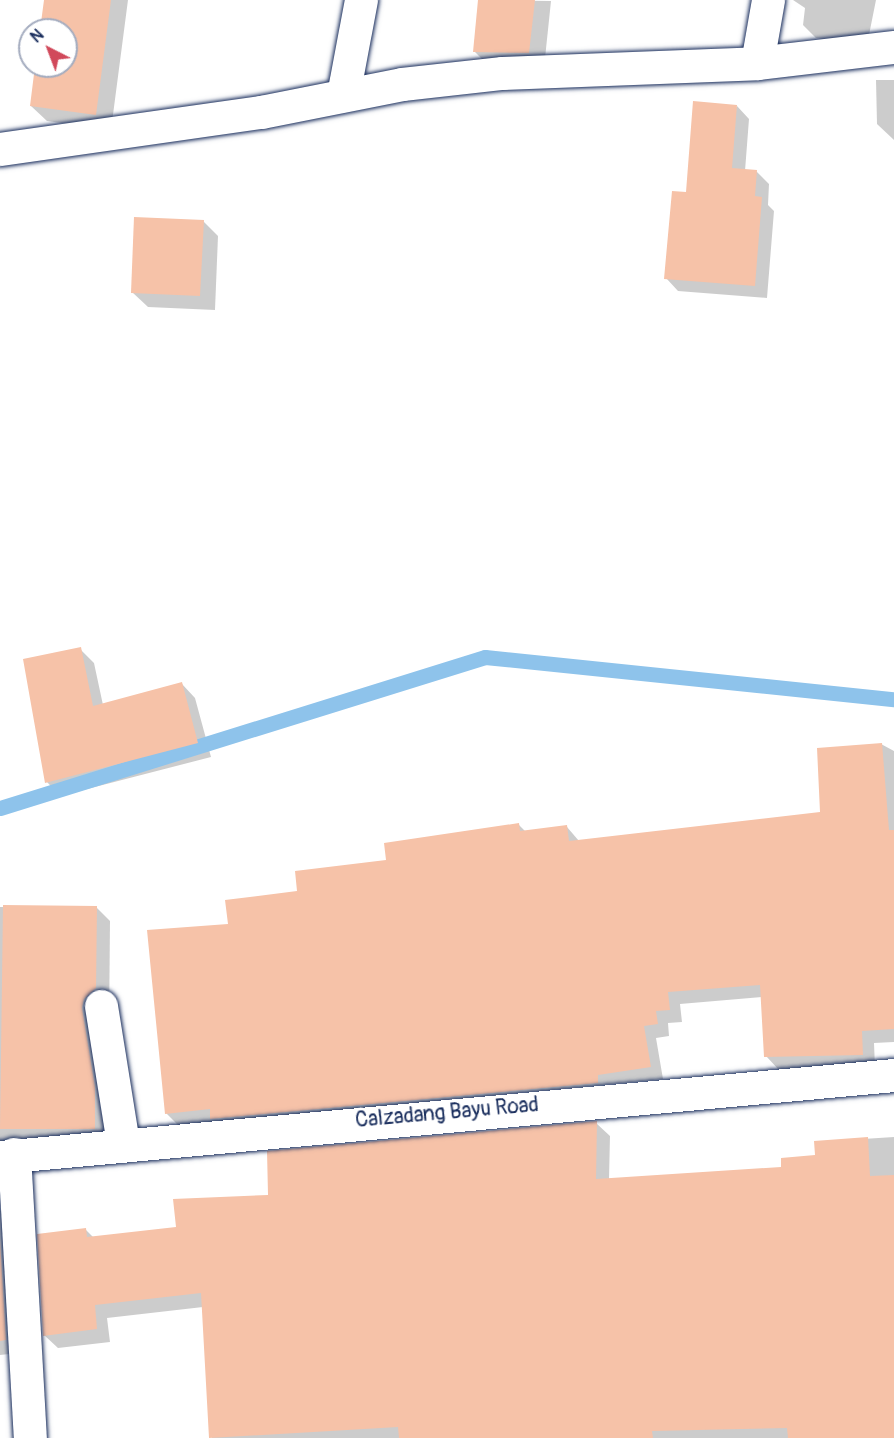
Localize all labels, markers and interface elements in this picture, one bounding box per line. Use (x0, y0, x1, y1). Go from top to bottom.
north arrow (18, 18, 78, 78)
text: N (27, 25, 48, 47)
street label: Calzadang Bayu Road (354, 1092, 540, 1134)

